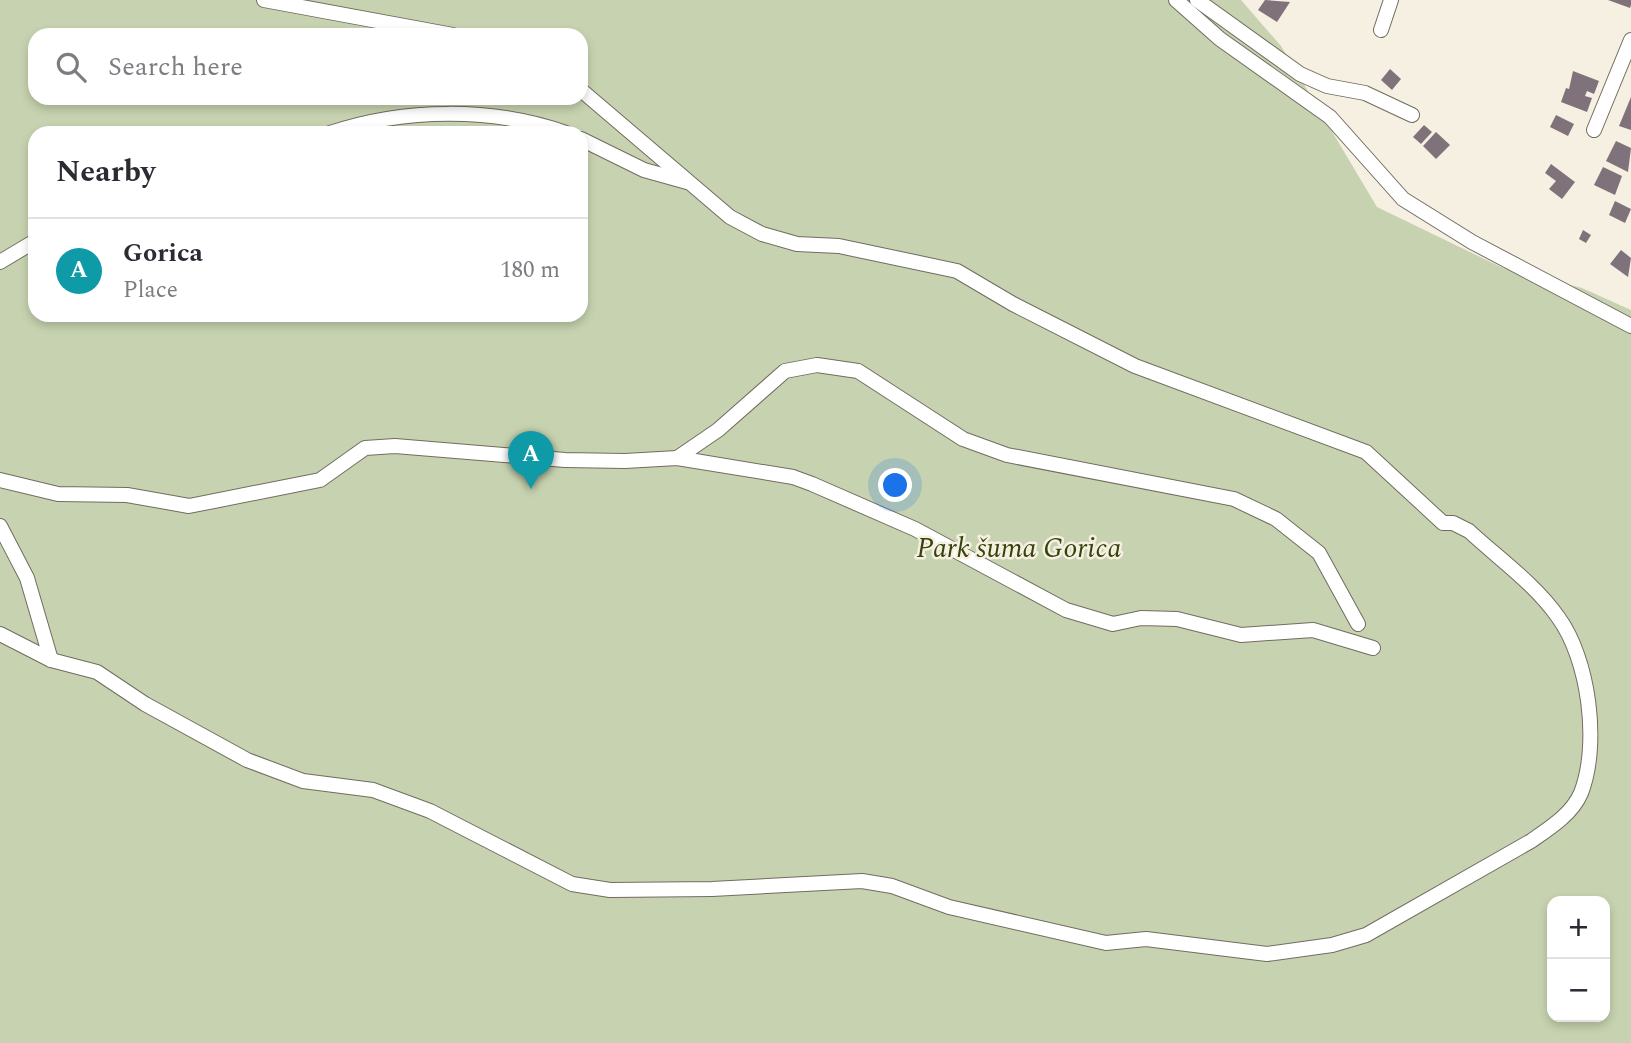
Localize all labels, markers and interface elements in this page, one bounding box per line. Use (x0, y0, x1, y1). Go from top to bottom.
search box (28, 28, 588, 105)
text: Search here (108, 47, 243, 87)
icon: search (52, 48, 90, 86)
text: Nearby (56, 149, 155, 195)
text: Gorica (123, 233, 203, 273)
text: A (70, 253, 88, 288)
text: 180 m (500, 253, 560, 288)
text: Place (123, 273, 178, 308)
pin: A (508, 431, 554, 489)
your location (878, 468, 912, 502)
park label: Park šuma Gorica (917, 527, 1121, 570)
map controls (1547, 896, 1610, 1022)
button: + (1547, 896, 1610, 959)
button: − (1547, 959, 1610, 1022)

